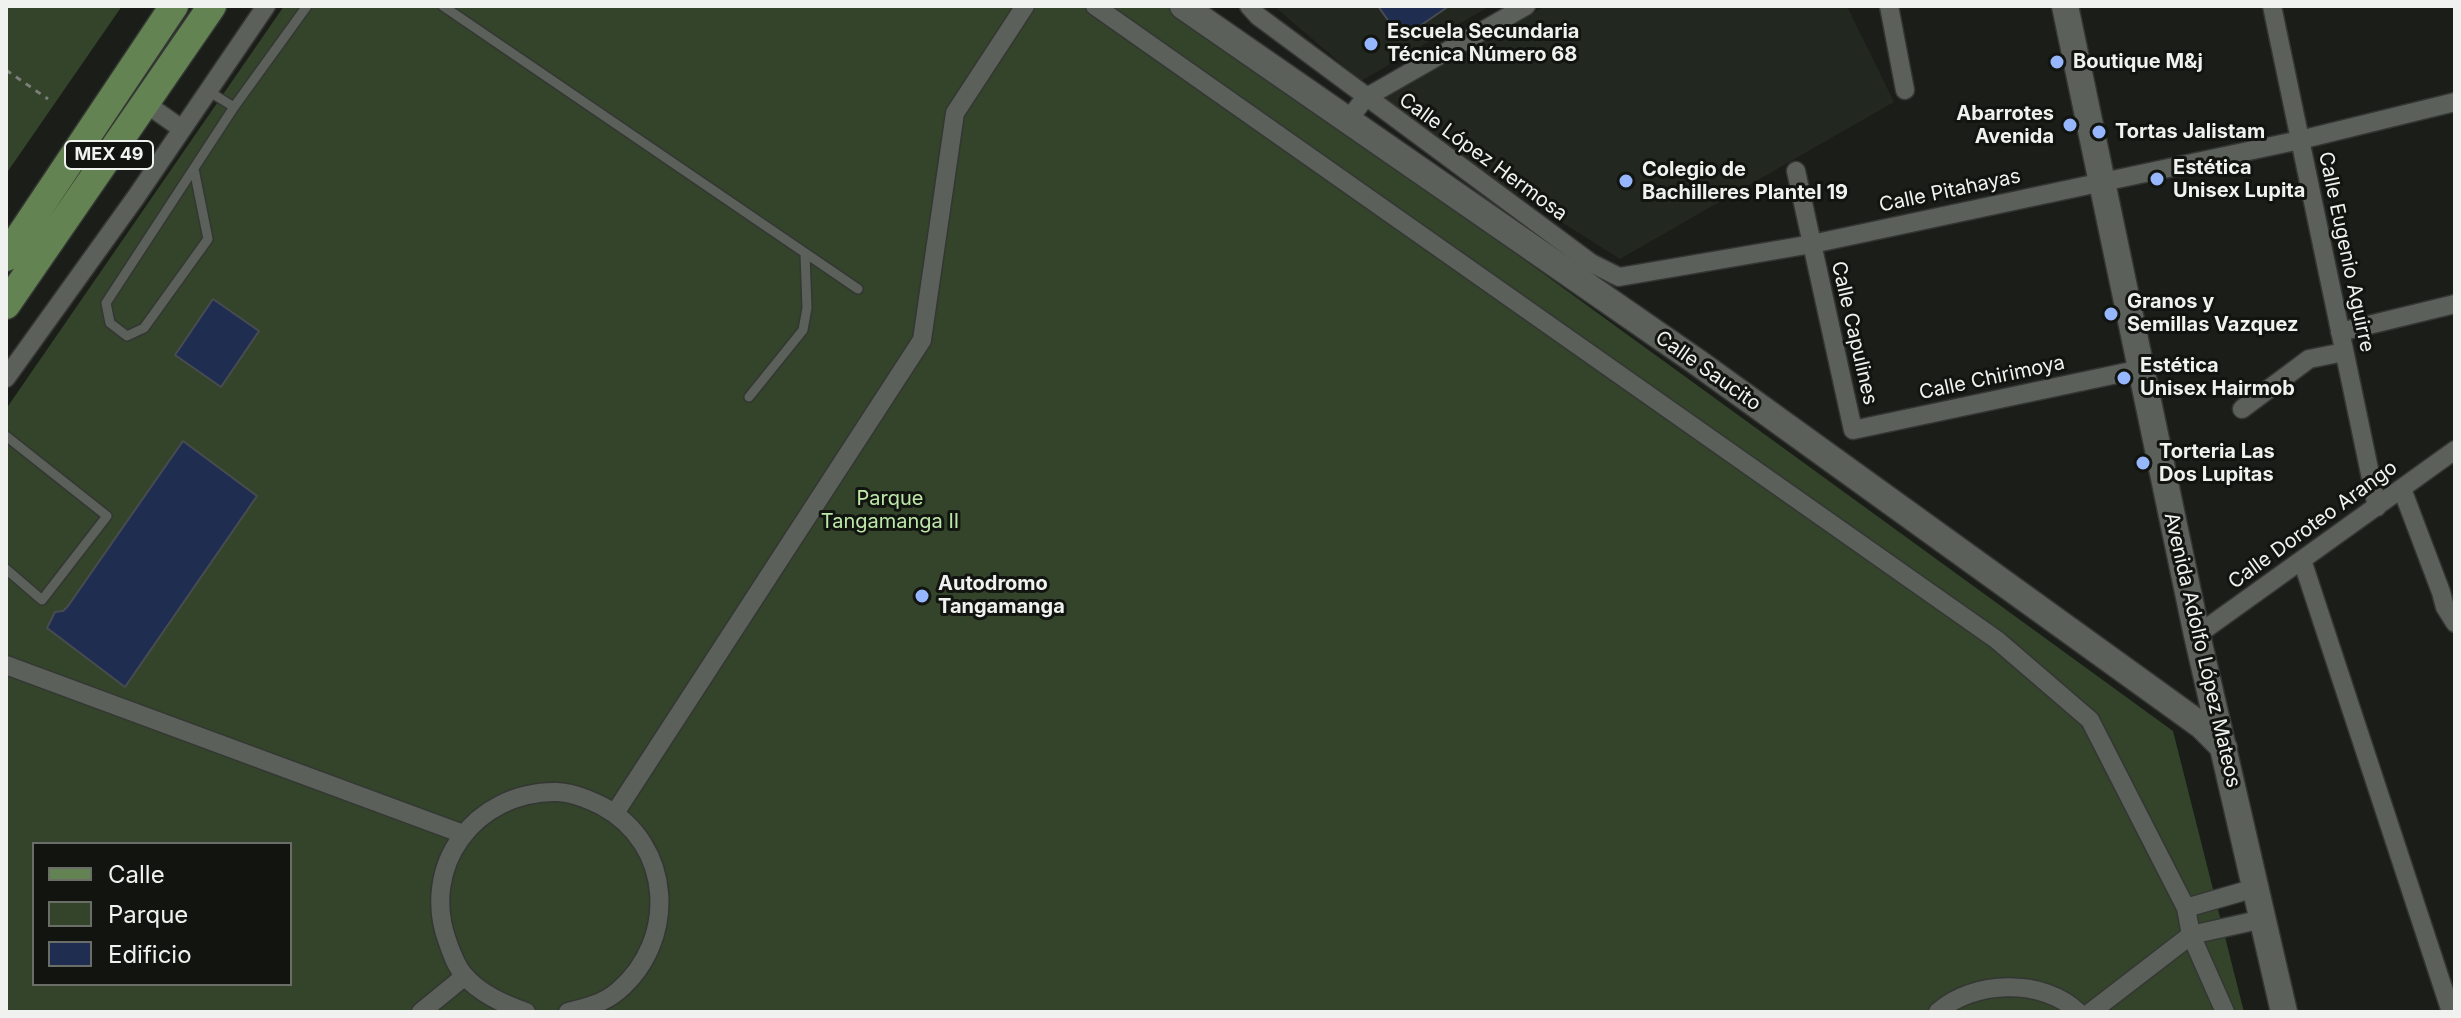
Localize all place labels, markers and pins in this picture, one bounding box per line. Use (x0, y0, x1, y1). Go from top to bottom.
place label: Escuela Secundaria Técnica Número 68 (1387, 20, 1579, 67)
marker: Escuela Secundaria Técnica Número 68 (1362, 35, 1380, 53)
place label: Boutique M&j (2073, 50, 2203, 74)
marker: Boutique M&j (2048, 53, 2066, 71)
place label: Abarrotes Avenida (1956, 102, 2054, 149)
marker: Abarrotes Avenida (2061, 116, 2079, 134)
place label: Tortas Jalistam (2115, 120, 2265, 144)
marker: Tortas Jalistam (2090, 123, 2108, 141)
place label: Estética Unisex Lupita (2173, 156, 2305, 203)
place label: Colegio de Bachilleres Plantel 19 (1642, 158, 1848, 205)
marker: Estética Unisex Lupita (2148, 170, 2166, 188)
marker: Colegio de Bachilleres Plantel 19 (1617, 172, 1635, 190)
place label: Granos y Semillas Vazquez (2127, 290, 2299, 337)
marker: Granos y Semillas Vazquez (2102, 305, 2120, 323)
place label: Estética Unisex Hairmob (2140, 354, 2295, 401)
marker: Estética Unisex Hairmob (2115, 369, 2133, 387)
place label: Torteria Las Dos Lupitas (2159, 440, 2275, 487)
marker: Torteria Las Dos Lupitas (2134, 454, 2152, 472)
place label: Autodromo Tangamanga (938, 572, 1065, 619)
marker: Autodromo Tangamanga (913, 587, 931, 605)

